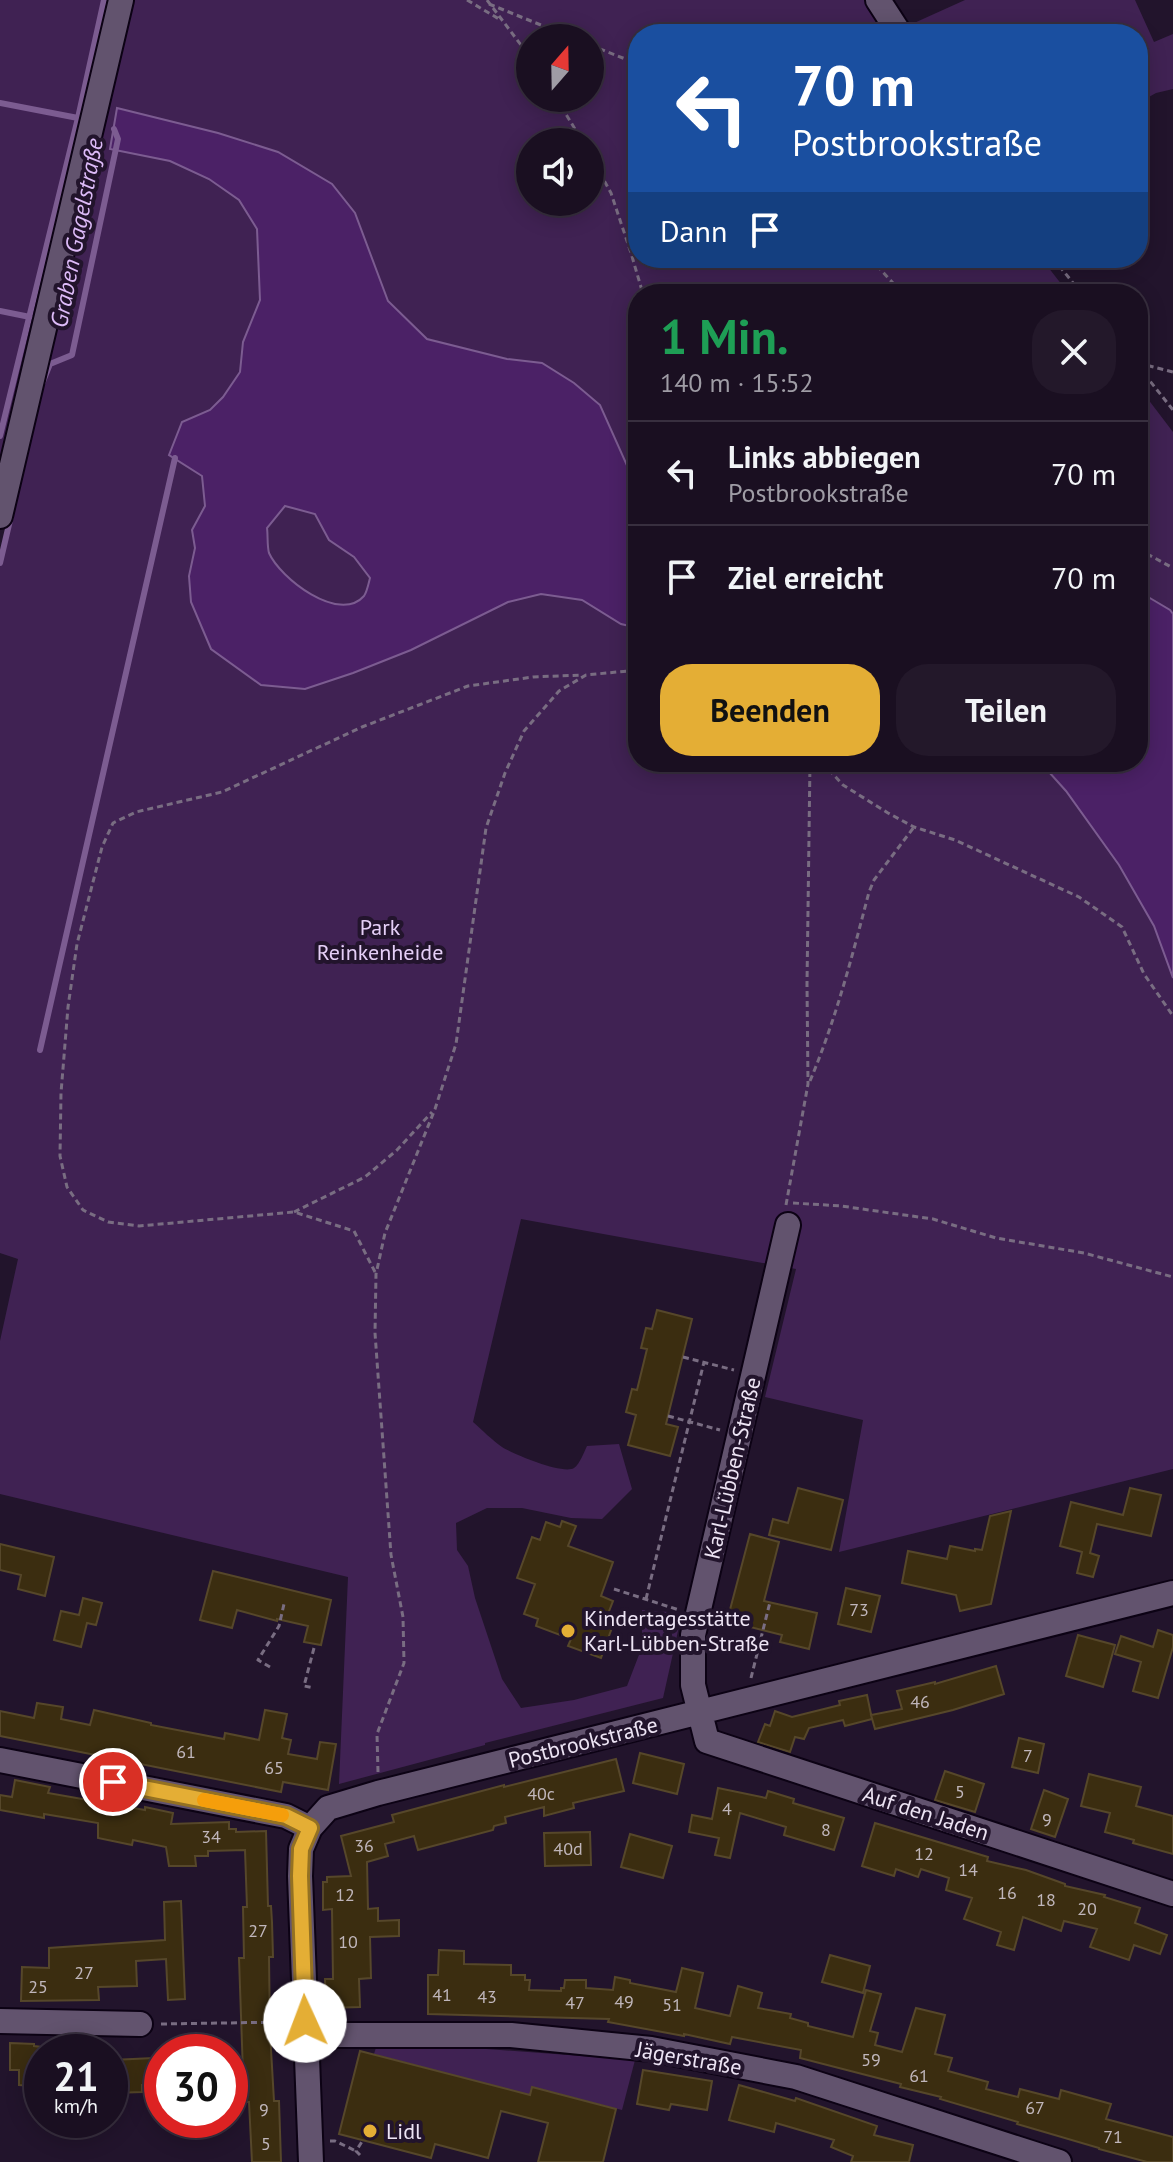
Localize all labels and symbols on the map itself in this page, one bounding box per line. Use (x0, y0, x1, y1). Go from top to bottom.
north arrow (516, 24, 604, 112)
water label: Graben Gagelstraße (43, 135, 110, 330)
park label: Park Reinkenheide (317, 913, 443, 966)
street label: Karl-Lübben-Straße (698, 1375, 766, 1561)
house number: 73 (849, 1598, 869, 1621)
place label: Kindertagesstätte Karl-Lübben-Straße (584, 1604, 769, 1657)
marker: Kindertagesstätte Karl-Lübben-Straße (559, 1622, 577, 1640)
house number: 46 (910, 1690, 930, 1713)
street label: Postbrookstraße (505, 1710, 661, 1774)
house number: 61 (176, 1740, 196, 1763)
house number: 7 (1023, 1744, 1033, 1767)
pin (79, 1748, 147, 1816)
house number: 65 (264, 1756, 284, 1779)
street label: Auf den Jaden (859, 1779, 993, 1847)
house number: 5 (955, 1780, 965, 1803)
house number: 40c (527, 1782, 555, 1805)
house number: 4 (722, 1797, 732, 1820)
house number: 9 (1042, 1808, 1052, 1831)
house number: 8 (821, 1818, 831, 1841)
house number: 34 (201, 1825, 221, 1848)
house number: 36 (354, 1834, 374, 1857)
house number: 40d (553, 1837, 583, 1860)
house number: 12 (914, 1842, 934, 1865)
house number: 14 (958, 1858, 978, 1881)
house number: 16 (997, 1881, 1017, 1904)
house number: 12 (335, 1883, 355, 1906)
house number: 18 (1036, 1888, 1056, 1911)
house number: 20 (1077, 1897, 1097, 1920)
house number: 27 (248, 1919, 268, 1942)
house number: 10 (338, 1930, 358, 1953)
house number: 27 (74, 1961, 94, 1984)
house number: 25 (28, 1975, 48, 1998)
position arrow (263, 1979, 347, 2063)
house number: 41 (432, 1983, 452, 2006)
house number: 43 (477, 1985, 497, 2008)
house number: 49 (614, 1990, 634, 2013)
house number: 47 (565, 1991, 585, 2014)
house number: 51 (662, 1993, 682, 2016)
speed limit sign: 30 (144, 2034, 248, 2138)
street label: Jägerstraße (633, 2035, 744, 2081)
house number: 59 (861, 2048, 881, 2071)
house number: 61 (909, 2064, 929, 2087)
house number: 67 (1025, 2096, 1045, 2119)
house number: 9 (259, 2098, 269, 2121)
place label: Lidl (386, 2117, 422, 2145)
marker: Lidl (361, 2122, 379, 2140)
house number: 71 (1103, 2125, 1123, 2148)
house number: 5 (261, 2132, 271, 2155)

